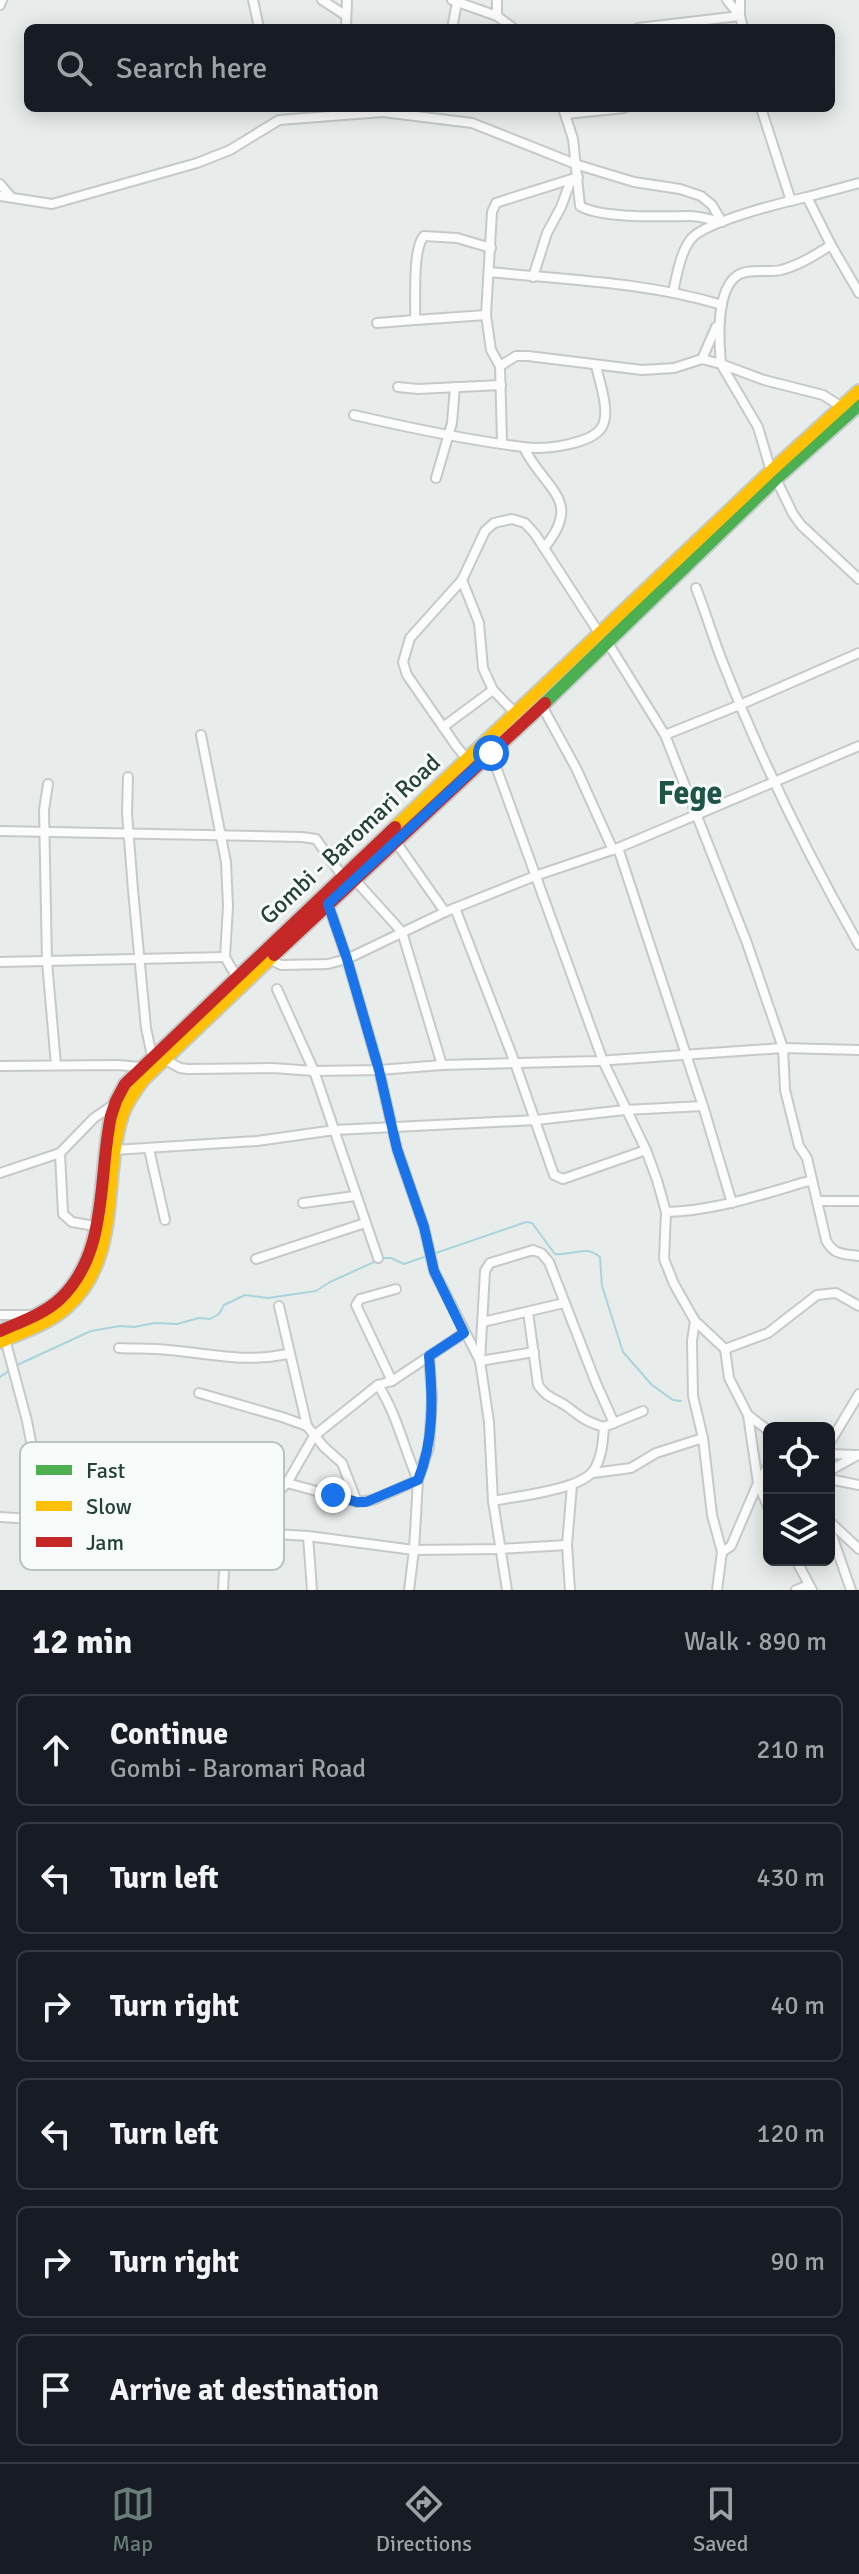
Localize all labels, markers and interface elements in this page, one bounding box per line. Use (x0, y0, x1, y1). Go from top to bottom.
search box (24, 24, 835, 112)
icon: search (52, 46, 96, 90)
text: Search here (116, 50, 267, 87)
route start (473, 735, 509, 771)
street label: Gombi - Baromari Road (253, 747, 447, 931)
district label: Fege (658, 774, 722, 813)
map controls (763, 1422, 835, 1566)
button: locate (763, 1422, 835, 1494)
legend (20, 1442, 284, 1570)
text: Fast (86, 1457, 126, 1484)
route end (315, 1477, 351, 1513)
text: Slow (86, 1493, 132, 1520)
button: layers (763, 1494, 835, 1566)
text: Jam (86, 1529, 124, 1556)
text: 12 min (32, 1621, 132, 1663)
text: Walk · 890 m (684, 1626, 827, 1658)
text: Continue (110, 1716, 228, 1753)
icon: ahead (34, 1728, 78, 1772)
text: 210 m (756, 1734, 825, 1766)
text: Gombi - Baromari Road (110, 1753, 366, 1785)
icon: left (34, 1856, 78, 1900)
text: Turn left (110, 1860, 219, 1897)
text: 430 m (756, 1862, 825, 1894)
icon: right (34, 1984, 78, 2028)
text: Turn right (110, 1988, 239, 2025)
text: 40 m (770, 1990, 825, 2022)
icon: left (34, 2112, 78, 2156)
text: Turn left (110, 2116, 219, 2153)
text: 120 m (756, 2118, 825, 2150)
icon: right (34, 2240, 78, 2284)
text: Turn right (110, 2244, 239, 2281)
text: 90 m (770, 2246, 825, 2278)
icon: arrive (34, 2368, 78, 2412)
text: Arrive at destination (110, 2372, 379, 2409)
tab: Map (111, 2482, 155, 2557)
tab: Directions (376, 2482, 472, 2557)
tab: Saved (693, 2482, 748, 2557)

